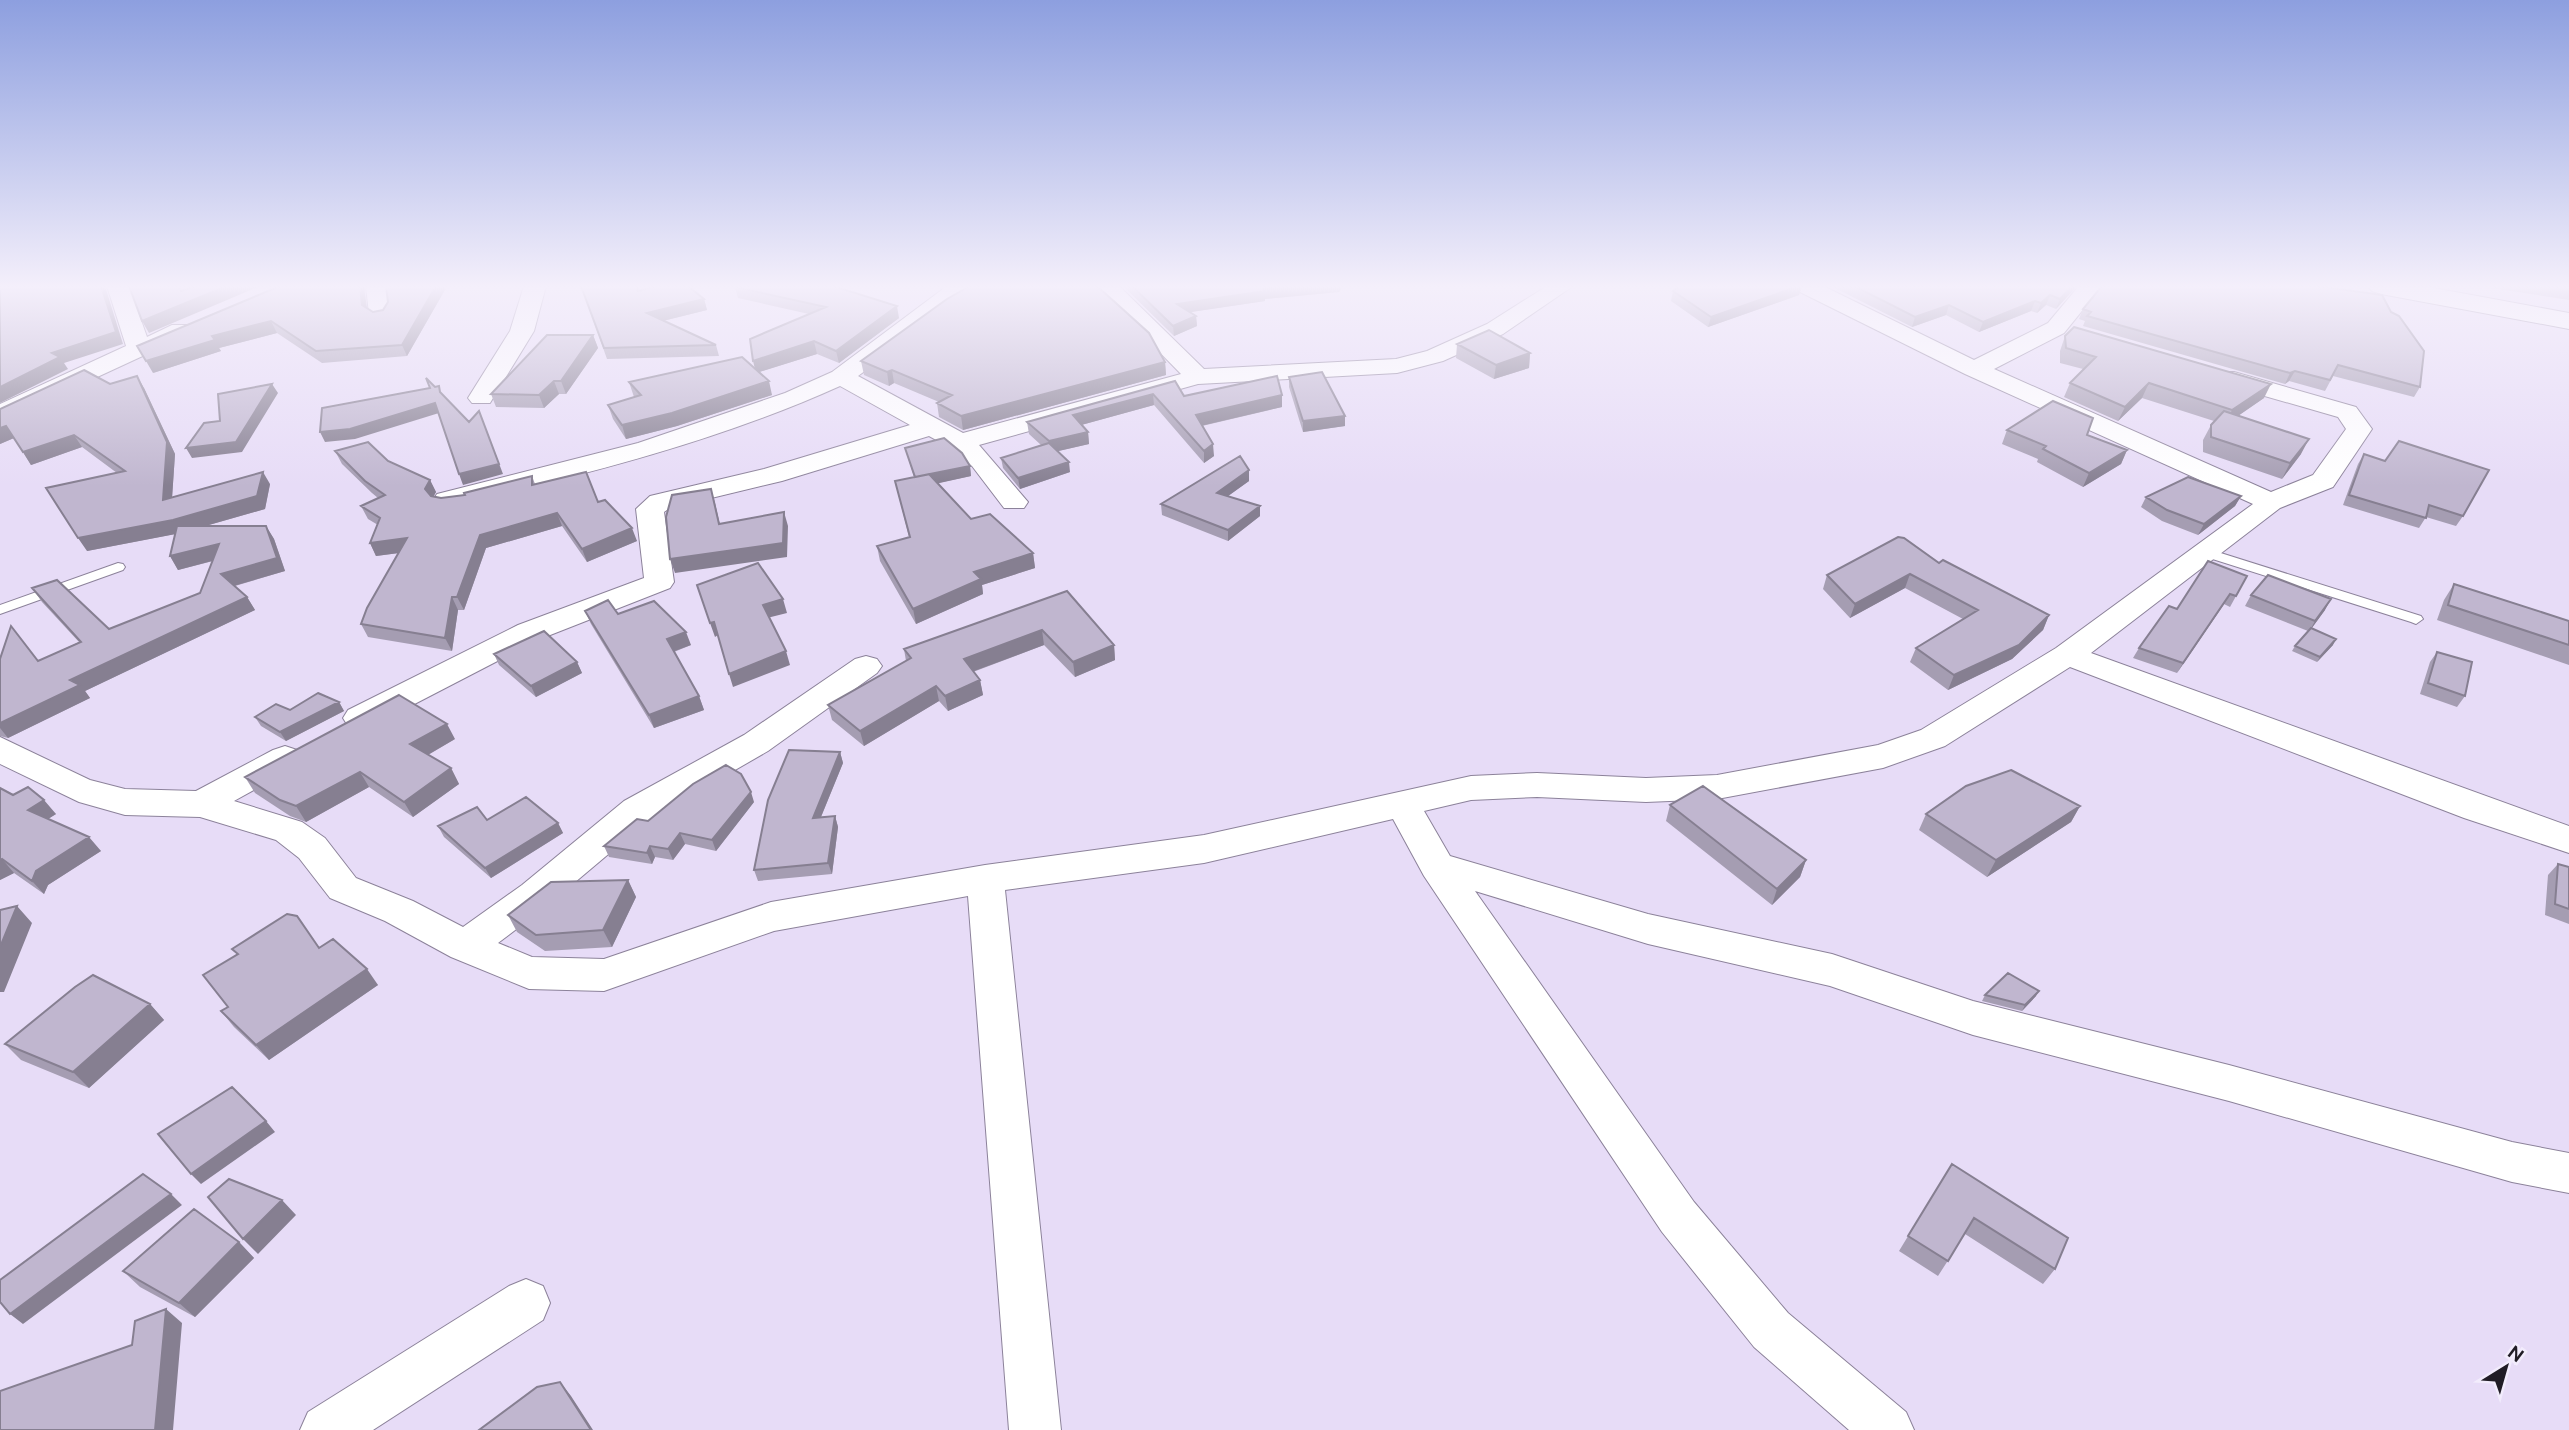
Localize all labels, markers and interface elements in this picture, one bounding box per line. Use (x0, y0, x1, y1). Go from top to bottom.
north arrow (2471, 1332, 2541, 1402)
text: N (2504, 1340, 2529, 1366)

